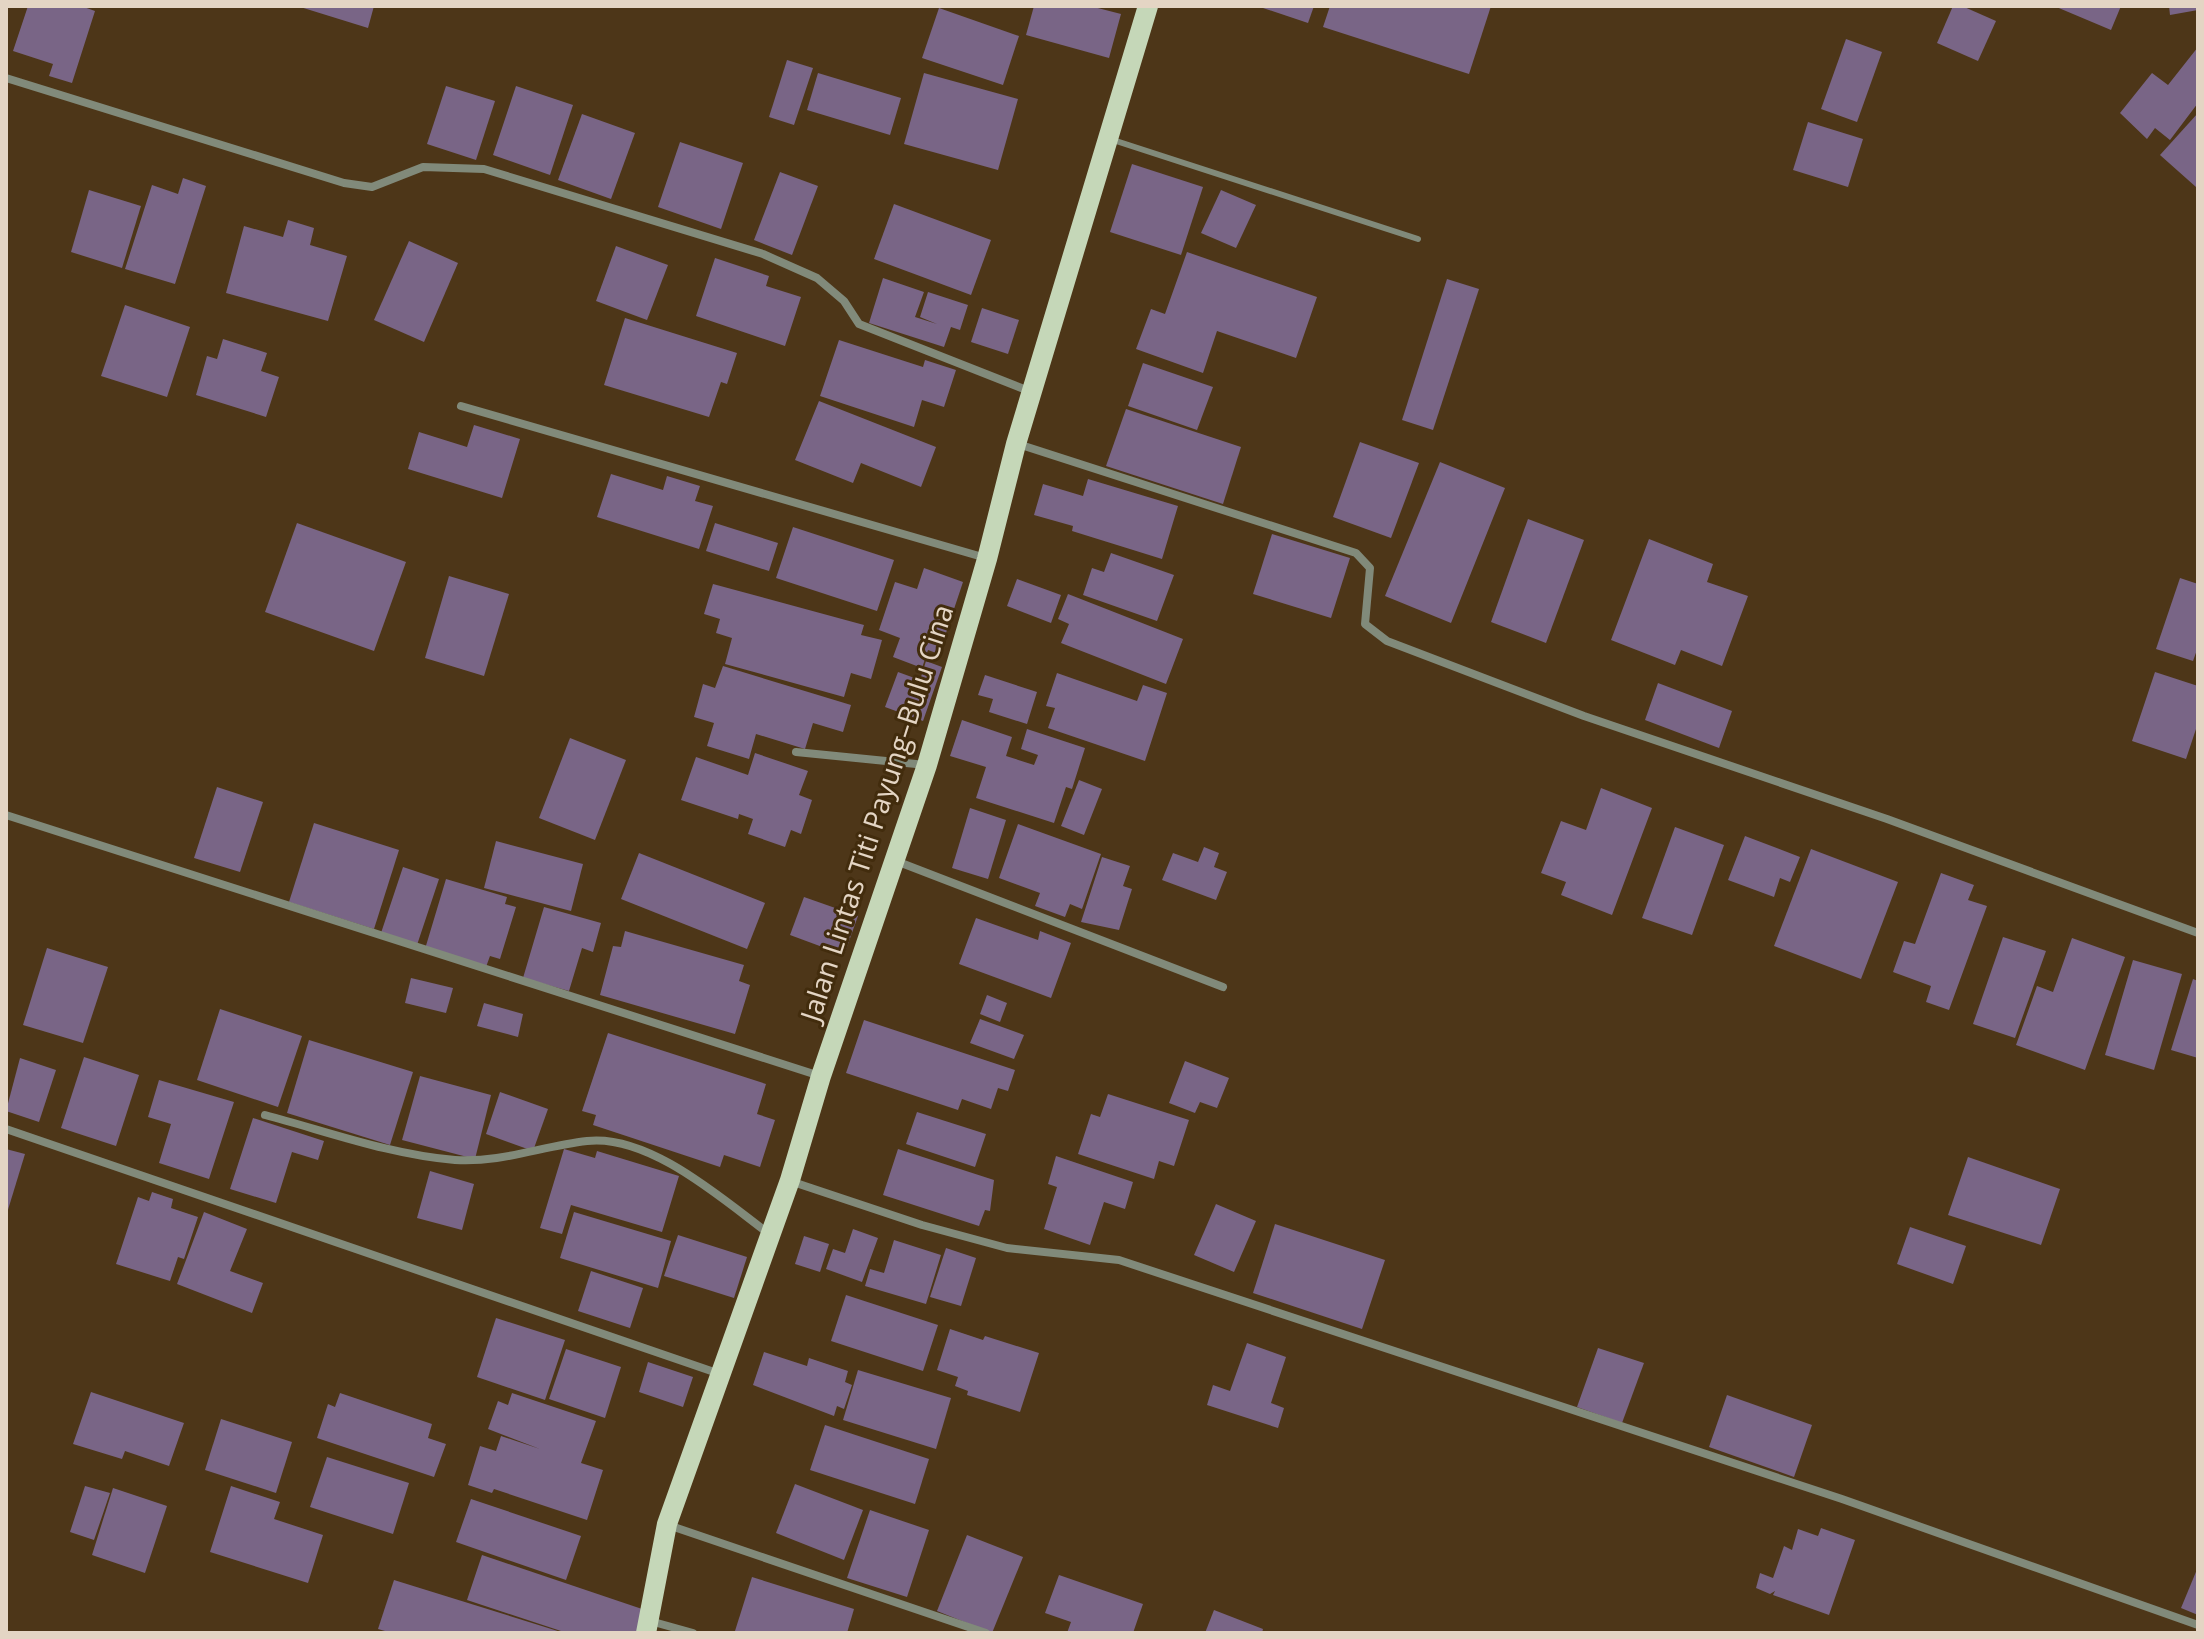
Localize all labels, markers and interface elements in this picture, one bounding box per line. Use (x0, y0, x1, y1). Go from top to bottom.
street label: Jalan Lintas Titi Payung–Bulu Cina (790, 599, 962, 1029)

